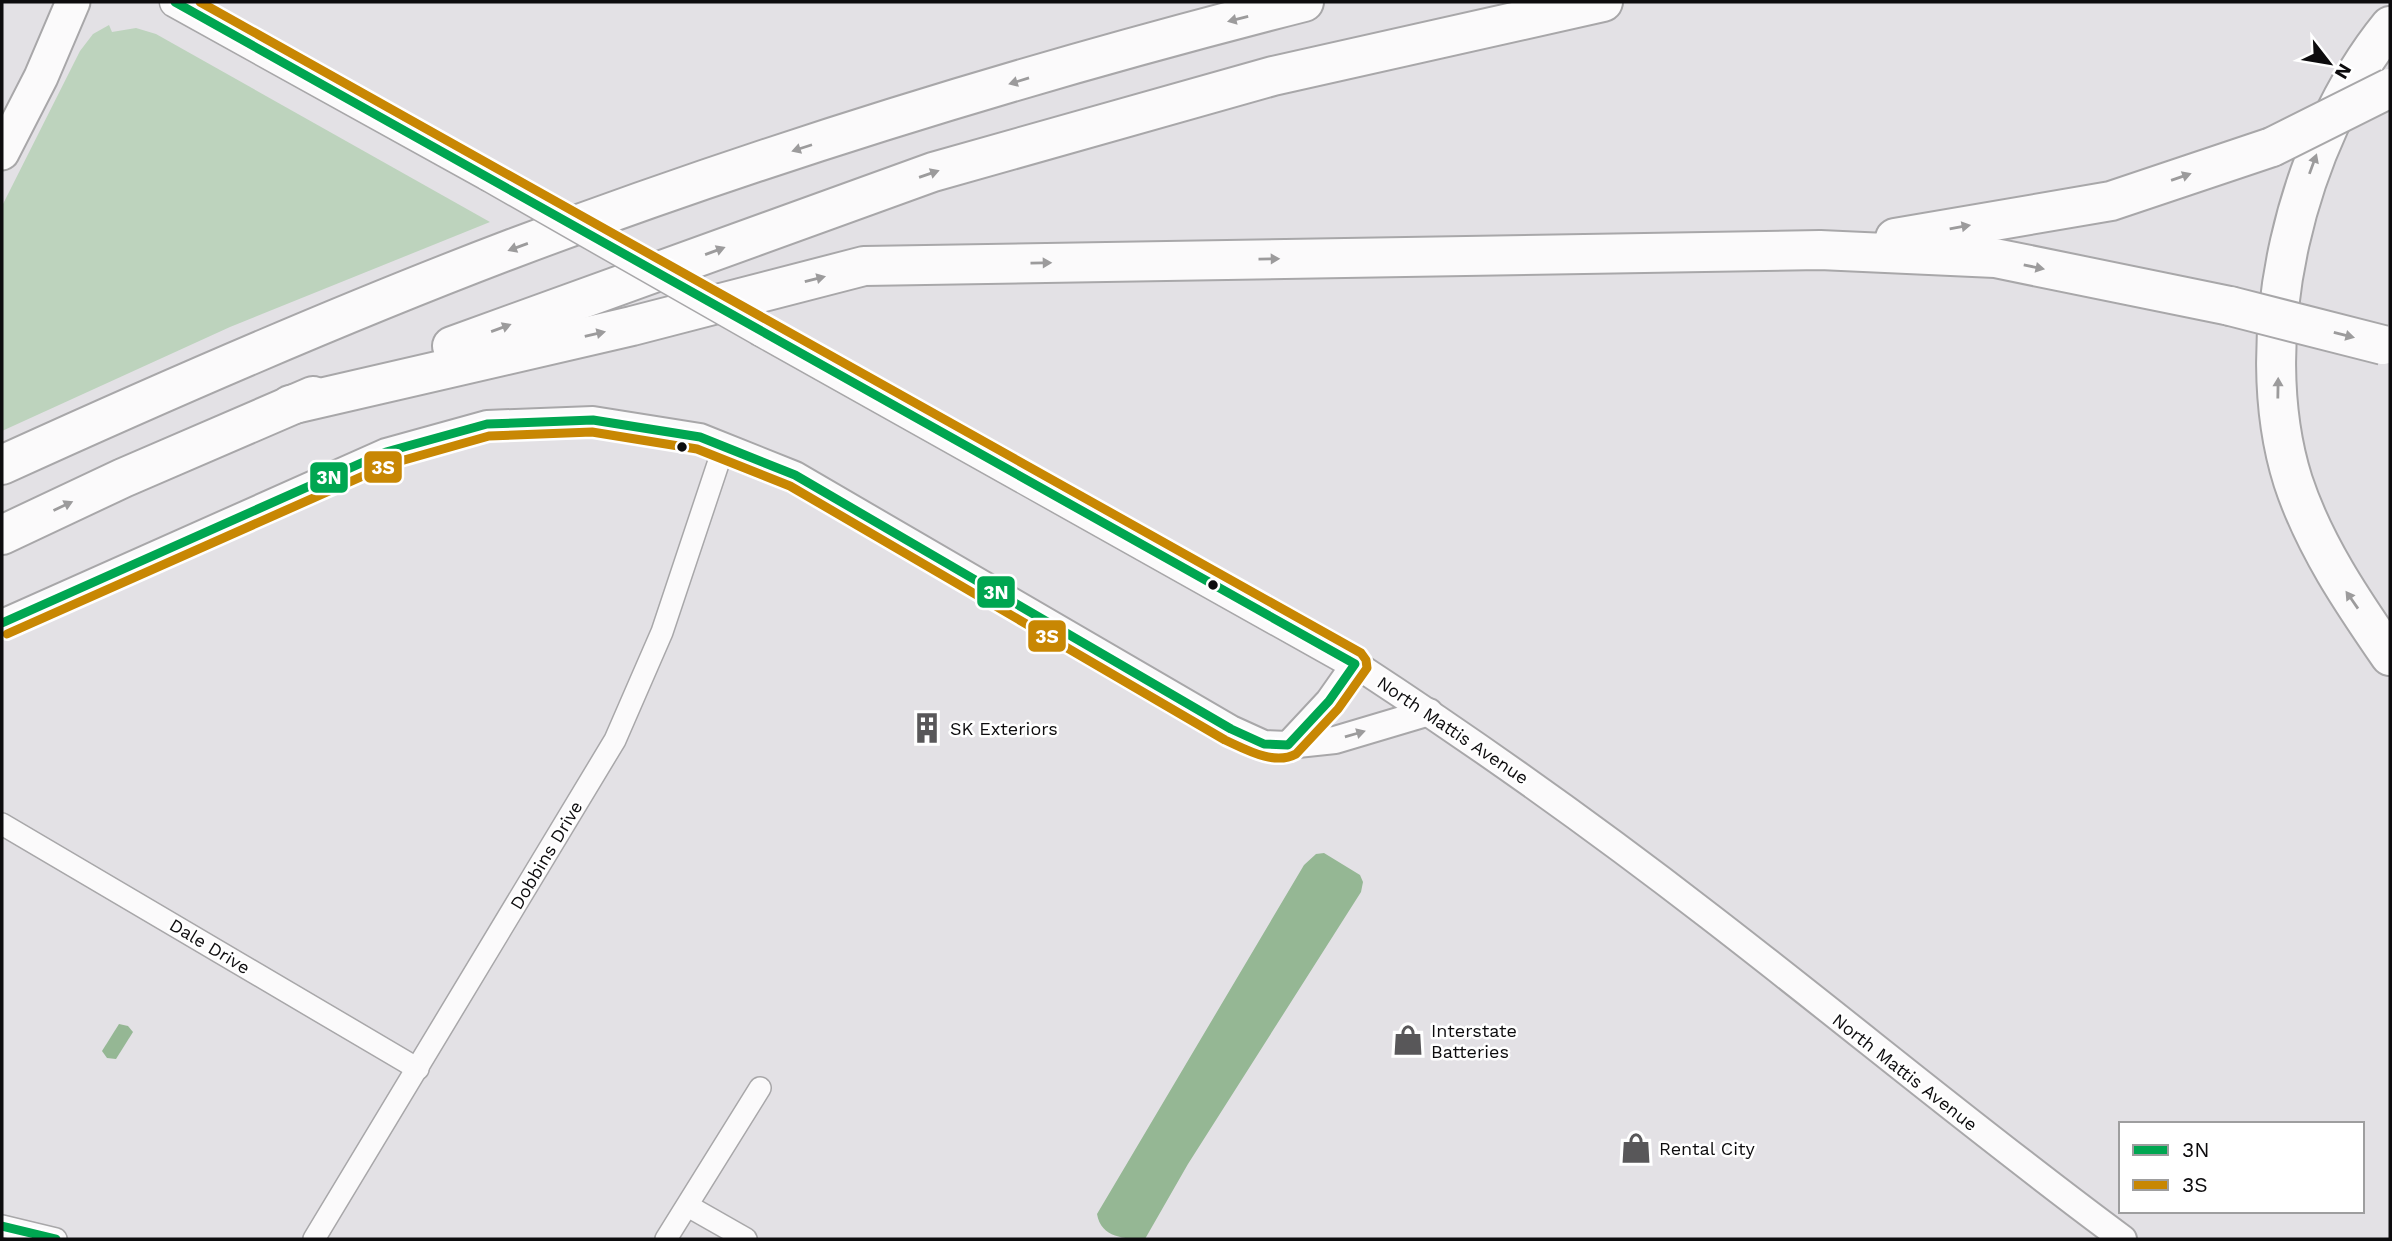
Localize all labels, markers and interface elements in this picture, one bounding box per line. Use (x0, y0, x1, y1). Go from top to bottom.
one-way arrow (1227, 14, 1249, 25)
north arrow (2294, 28, 2364, 98)
text: N (2330, 60, 2357, 83)
one-way arrow (1008, 76, 1029, 86)
one-way arrow (791, 143, 812, 153)
one-way arrow (2308, 154, 2319, 175)
one-way arrow (919, 168, 940, 179)
one-way arrow (2171, 172, 2192, 182)
one-way arrow (1949, 221, 1971, 232)
one-way arrow (507, 242, 528, 253)
one-way arrow (704, 245, 725, 256)
one-way arrow (1258, 254, 1280, 265)
one-way arrow (1031, 257, 1053, 269)
one-way arrow (2023, 261, 2045, 272)
one-way arrow (805, 273, 826, 283)
one-way arrow (491, 322, 512, 333)
one-way arrow (584, 329, 606, 340)
one-way arrow (2333, 330, 2355, 341)
one-way arrow (2272, 376, 2283, 398)
unlabelled marker (675, 440, 689, 454)
line badge: 3S (363, 450, 403, 484)
text: 3S (371, 456, 395, 479)
line badge: 3N (309, 461, 349, 494)
text: 3N (316, 466, 342, 489)
one-way arrow (53, 500, 74, 511)
line badge: 3N (976, 575, 1016, 609)
unlabelled marker (1206, 578, 1220, 592)
text: 3N (983, 581, 1009, 604)
one-way arrow (2345, 590, 2358, 610)
line badge: 3S (1027, 619, 1067, 653)
text: 3S (1035, 625, 1059, 648)
street label: North Mattis Avenue (1373, 672, 1533, 788)
building icon: SK Exteriors (910, 711, 944, 745)
place label: SK Exteriors (950, 718, 1058, 739)
one-way arrow (1345, 728, 1366, 738)
street label: Dobbins Drive (505, 797, 587, 913)
street label: Dale Drive (166, 914, 254, 978)
street label: North Mattis Avenue (1828, 1009, 1982, 1135)
place label: Interstate Batteries (1431, 1020, 1517, 1062)
shop icon: Interstate Batteries (1391, 1023, 1425, 1057)
legend (2119, 1122, 2364, 1213)
shop icon: Rental City (1619, 1131, 1653, 1165)
text: 3N (2182, 1137, 2210, 1162)
place label: Rental City (1659, 1138, 1755, 1159)
text: 3S (2182, 1172, 2208, 1197)

